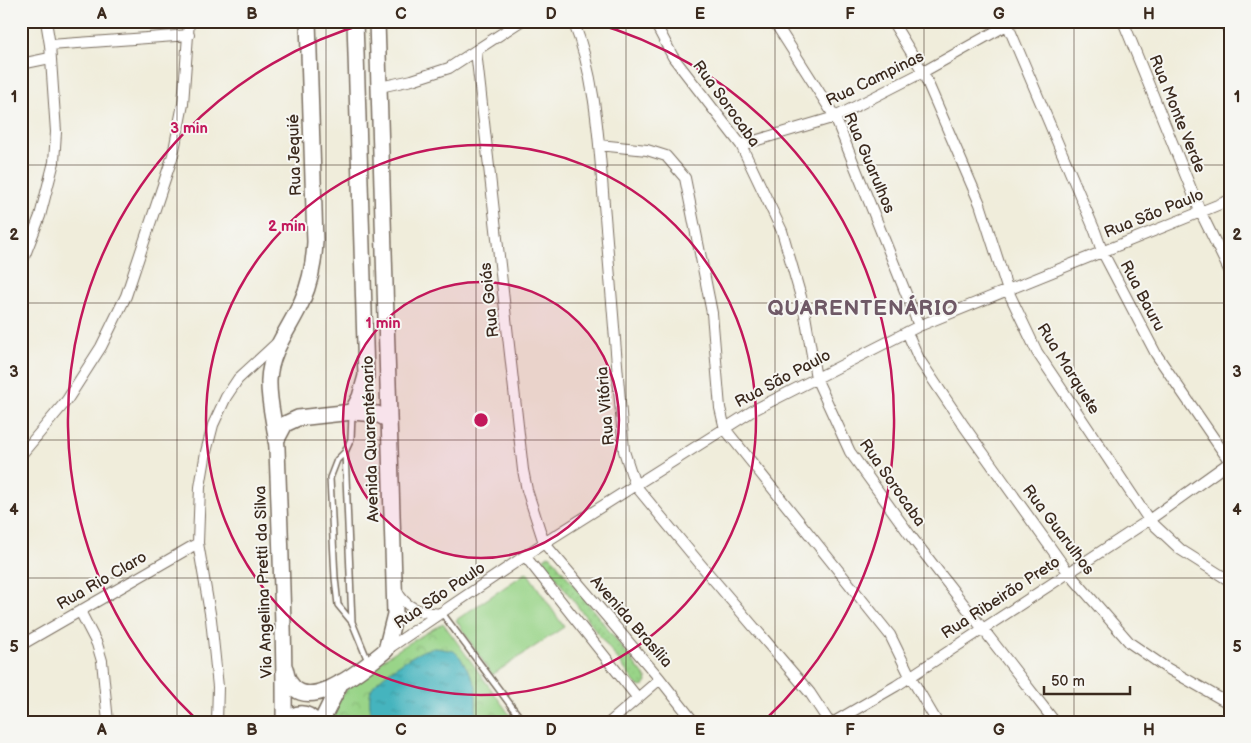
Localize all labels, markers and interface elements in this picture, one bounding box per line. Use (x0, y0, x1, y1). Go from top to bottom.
text: A (96, 5, 107, 24)
text: B (246, 5, 258, 24)
text: C (395, 5, 407, 24)
text: D (545, 5, 557, 24)
text: E (695, 5, 705, 24)
text: F (845, 5, 855, 24)
text: G (993, 5, 1005, 24)
text: H (1143, 5, 1155, 24)
street label: Rua Campinas (823, 47, 927, 111)
street label: Rua Monte Verde (1145, 52, 1210, 176)
street label: Rua Sorocaba (688, 57, 764, 151)
text: 1 (11, 88, 17, 107)
text: 1 (1234, 88, 1240, 107)
street label: Rua Guarulhos (839, 110, 899, 216)
street label: Rua Jequié (284, 113, 306, 196)
text: 3 min (170, 119, 208, 138)
street label: Rua São Paulo (1102, 185, 1206, 243)
text: 2 min (268, 217, 306, 236)
text: 2 (9, 226, 19, 245)
text: 2 (1232, 226, 1242, 245)
street label: Rua Bauru (1115, 257, 1169, 335)
street label: Rua Goiás (477, 261, 503, 339)
district label: QUARENTENÁRIO (768, 294, 958, 321)
text: 1 min (365, 314, 401, 333)
street label: Rua Marquete (1032, 320, 1104, 418)
street label: Rua São Paulo (732, 346, 834, 412)
street label: Avenida Quarenténario (359, 355, 383, 523)
text: 3 (9, 363, 19, 382)
text: 3 (1232, 363, 1242, 382)
street label: Rua Vitória (593, 366, 619, 446)
centre of rings (472, 411, 490, 429)
street label: Rua Sorocaba (855, 436, 929, 530)
street label: Rua Guarulhos (1018, 481, 1098, 579)
street label: Via Angelina Pretti da Silva (251, 485, 277, 679)
text: 4 (9, 501, 19, 520)
text: 4 (1232, 501, 1242, 520)
street label: Rua Rio Claro (54, 548, 150, 614)
street label: Rua Ribeirão Preto (938, 553, 1064, 643)
street label: Rua São Paulo (391, 559, 489, 633)
street label: Avenida Brasília (586, 572, 676, 672)
text: 5 (9, 638, 19, 657)
text: 5 (1232, 638, 1242, 657)
scale bar (1044, 663, 1130, 695)
text: 50 m (1051, 672, 1085, 691)
text: A (96, 721, 107, 740)
text: B (246, 721, 258, 740)
text: C (395, 721, 407, 740)
text: D (545, 721, 557, 740)
text: E (695, 721, 705, 740)
text: F (845, 721, 855, 740)
text: G (993, 721, 1005, 740)
text: H (1143, 721, 1155, 740)

